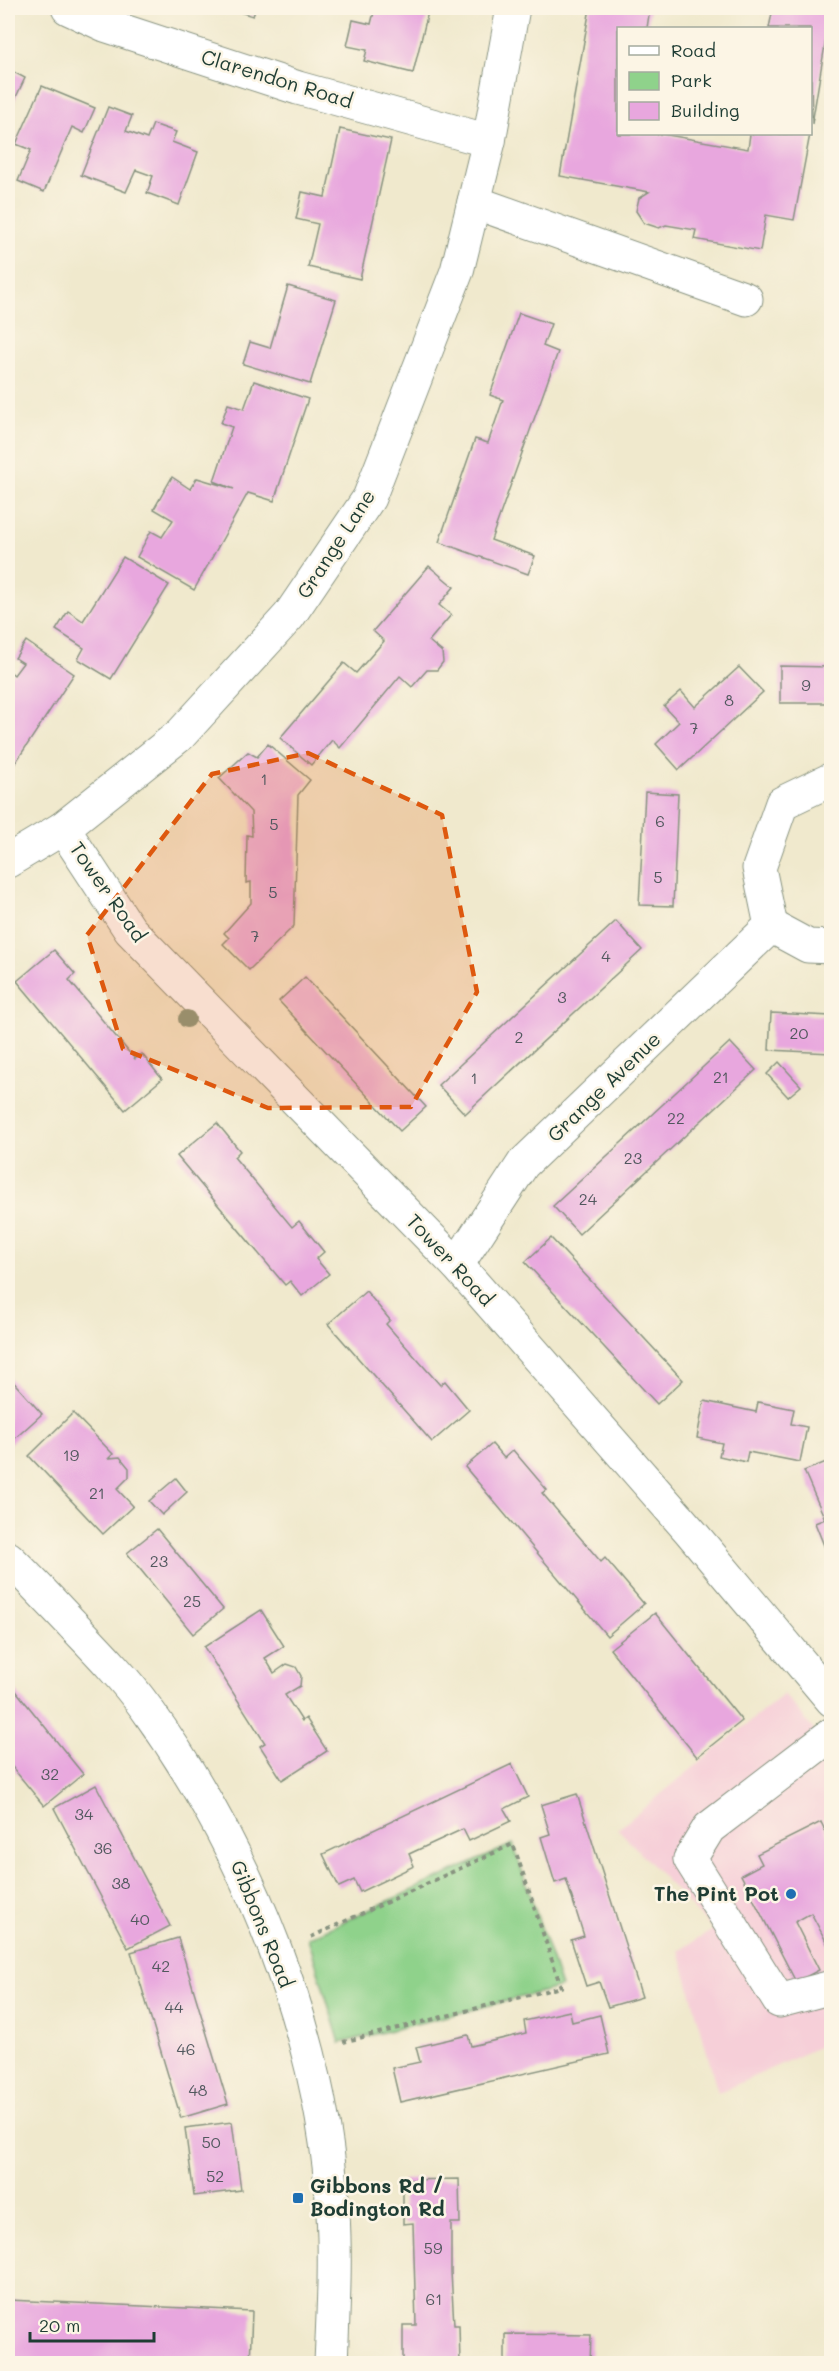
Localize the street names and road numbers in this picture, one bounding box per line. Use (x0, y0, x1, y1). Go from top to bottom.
street label: Clarendon Road (198, 43, 356, 113)
street label: Grange Lane (290, 484, 380, 603)
street label: Tower Road (65, 836, 153, 947)
street label: Grange Avenue (541, 1026, 666, 1147)
street label: Tower Road (401, 1208, 500, 1311)
street label: Gibbons Road (226, 1856, 300, 1991)

